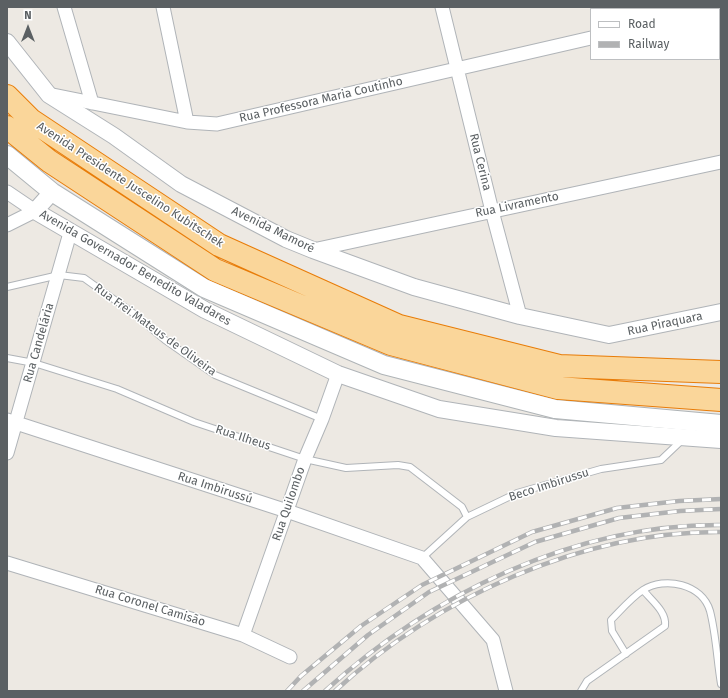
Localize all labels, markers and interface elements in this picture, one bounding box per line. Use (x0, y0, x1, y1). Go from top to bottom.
north arrow (8, 8, 48, 48)
legend (590, 8, 720, 60)
text: N (24, 9, 32, 22)
text: Road (628, 17, 656, 31)
text: Railway (628, 37, 669, 51)
street label: Rua Professora Maria Coutinho (238, 74, 404, 126)
street label: Avenida Presidente Juscelino Kubitschek (34, 119, 226, 251)
street label: Rua Cerina (466, 132, 494, 192)
street label: Rua Livramento (474, 189, 560, 221)
street label: Avenida Mamoré (229, 204, 317, 256)
street label: Avenida Governador Benedito Valadares (37, 207, 233, 329)
street label: Rua Frei Mateus de Oliveira (91, 281, 219, 379)
street label: Rua Candelária (21, 301, 57, 385)
street label: Rua Piraquara (626, 309, 704, 339)
street label: Rua Ilheus (214, 422, 272, 454)
street label: Rua Quilombo (270, 465, 308, 543)
street label: Beco Imbirussu (507, 465, 591, 505)
street label: Rua Imbirussú (176, 469, 254, 507)
street label: Rua Coronel Camisão (93, 582, 207, 630)

